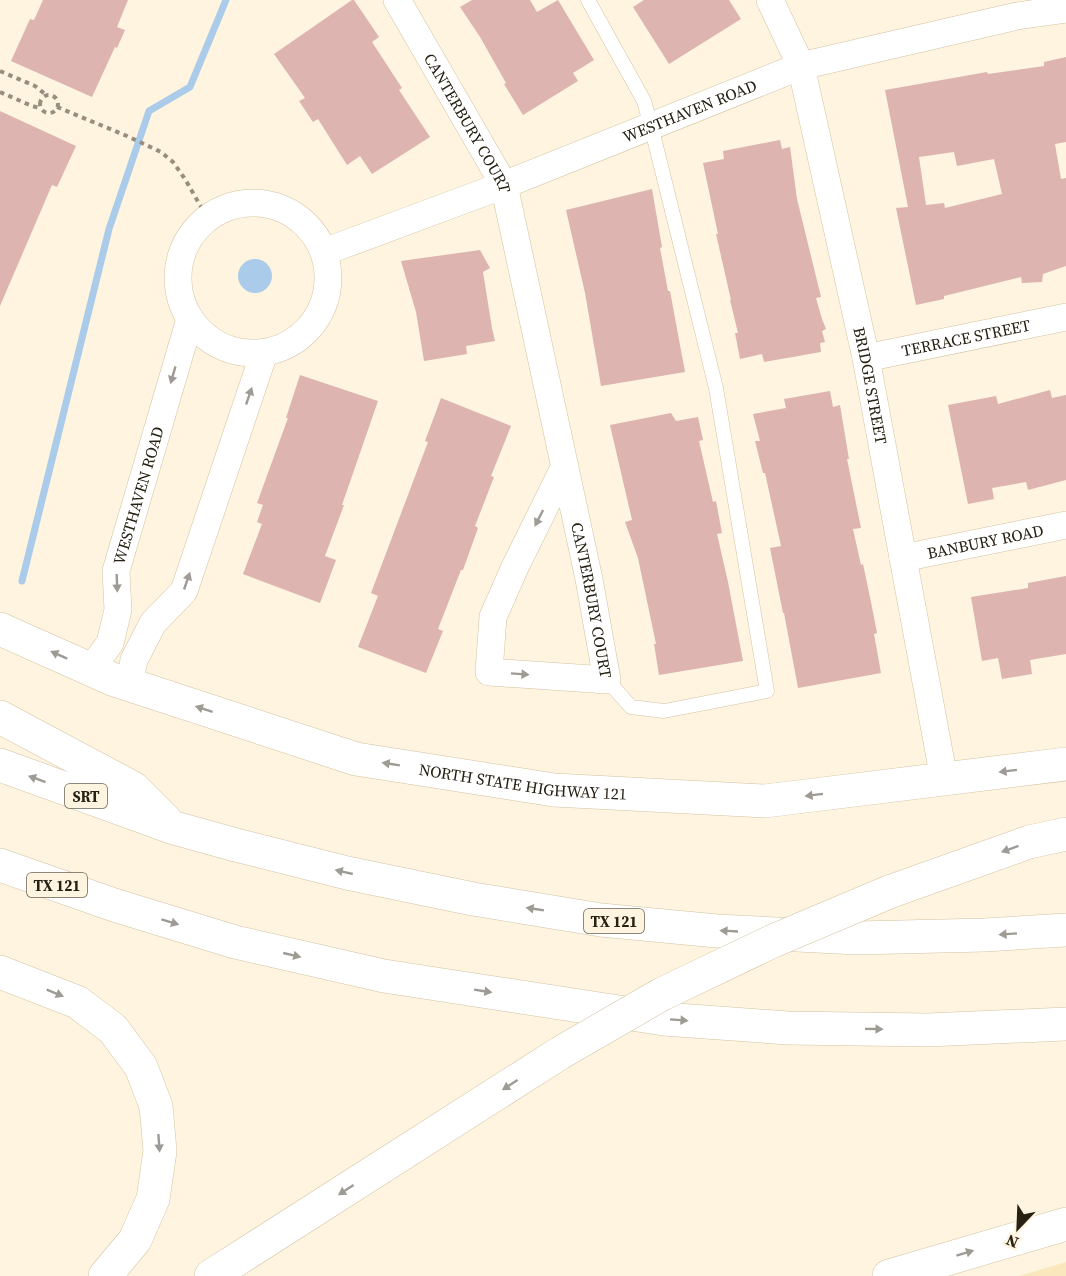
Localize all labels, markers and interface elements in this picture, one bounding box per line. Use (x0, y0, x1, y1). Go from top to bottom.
street label: CANTERBURY COURT (419, 49, 516, 195)
street label: WESTHAVEN ROAD (619, 74, 760, 147)
street label: TERRACE STREET (900, 314, 1033, 361)
street label: BRIDGE STREET (848, 325, 893, 446)
one-way arrow (168, 366, 177, 384)
one-way arrow (245, 387, 255, 405)
street label: WESTHAVEN ROAD (108, 424, 169, 567)
one-way arrow (534, 510, 544, 527)
street label: BANBURY ROAD (925, 519, 1045, 564)
street label: CANTERBURY COURT (566, 520, 617, 680)
one-way arrow (183, 572, 193, 590)
one-way arrow (112, 573, 121, 592)
one-way arrow (49, 650, 67, 660)
one-way arrow (511, 670, 530, 679)
one-way arrow (195, 704, 213, 713)
street label: NORTH STATE HIGHWAY 121 (417, 758, 627, 805)
one-way arrow (381, 760, 400, 769)
one-way arrow (998, 766, 1017, 776)
one-way arrow (28, 773, 46, 783)
road number: SRT (65, 784, 107, 808)
one-way arrow (805, 790, 824, 800)
one-way arrow (1001, 845, 1019, 855)
one-way arrow (335, 866, 353, 876)
road number: TX 121 (27, 873, 87, 897)
one-way arrow (526, 904, 545, 913)
road number: TX 121 (584, 909, 644, 933)
one-way arrow (161, 918, 179, 927)
one-way arrow (719, 927, 738, 936)
one-way arrow (998, 929, 1017, 939)
one-way arrow (283, 950, 301, 960)
one-way arrow (474, 987, 493, 996)
one-way arrow (46, 988, 64, 998)
one-way arrow (670, 1015, 689, 1025)
one-way arrow (864, 1025, 883, 1034)
one-way arrow (502, 1079, 519, 1090)
one-way arrow (154, 1134, 164, 1153)
one-way arrow (338, 1184, 354, 1195)
north arrow (988, 1198, 1048, 1258)
text: N (1002, 1229, 1022, 1254)
one-way arrow (956, 1248, 974, 1257)

